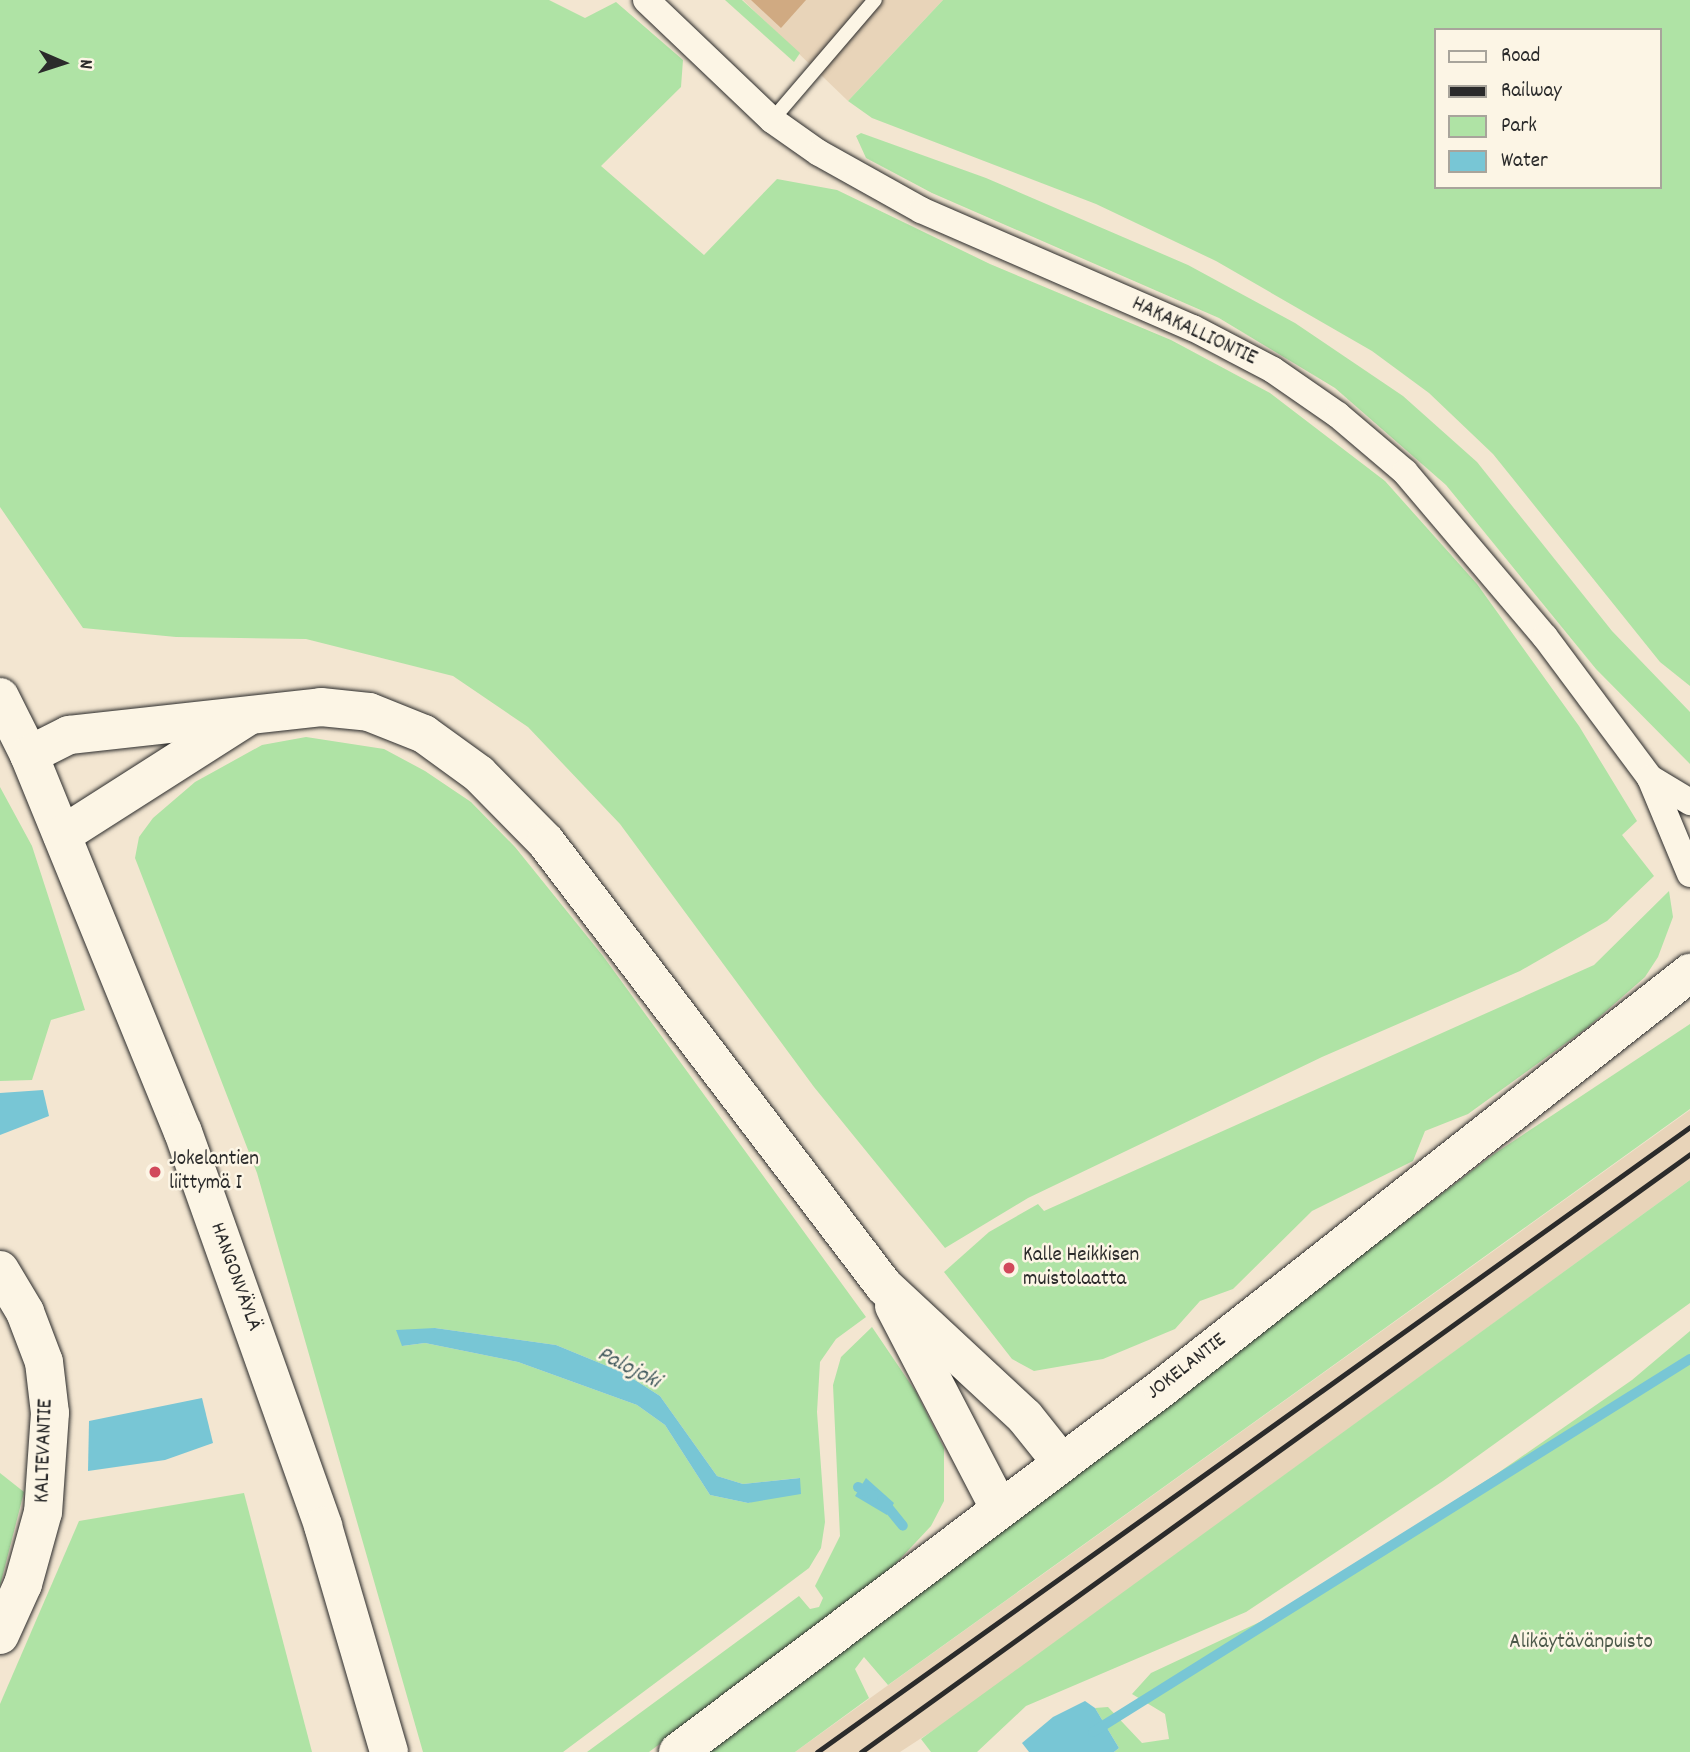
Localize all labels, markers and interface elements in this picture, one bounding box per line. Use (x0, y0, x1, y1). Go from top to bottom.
north arrow (28, 28, 98, 98)
legend (1434, 28, 1662, 189)
text: Road (1501, 42, 1540, 72)
text: N (71, 59, 98, 70)
text: Railway (1501, 77, 1562, 107)
text: Park (1501, 112, 1537, 142)
text: Water (1501, 147, 1548, 177)
street label: HAKAKALLIONTIE (1127, 292, 1261, 372)
place label: Jokelantien liittymä I (169, 1147, 259, 1197)
marker: Jokelantien liittymä I (147, 1164, 163, 1180)
street label: HANGONVÄYLÄ (204, 1219, 266, 1335)
place label: Kalle Heikkisen muistolaatta (1023, 1243, 1139, 1293)
marker: Kalle Heikkisen muistolaatta (1001, 1260, 1017, 1276)
street label: JOKELANTIE (1142, 1328, 1232, 1406)
water label: Palojoki (592, 1342, 664, 1396)
street label: KALTEVANTIE (31, 1399, 59, 1503)
park label: Alikäytävänpuisto (1509, 1630, 1653, 1656)

